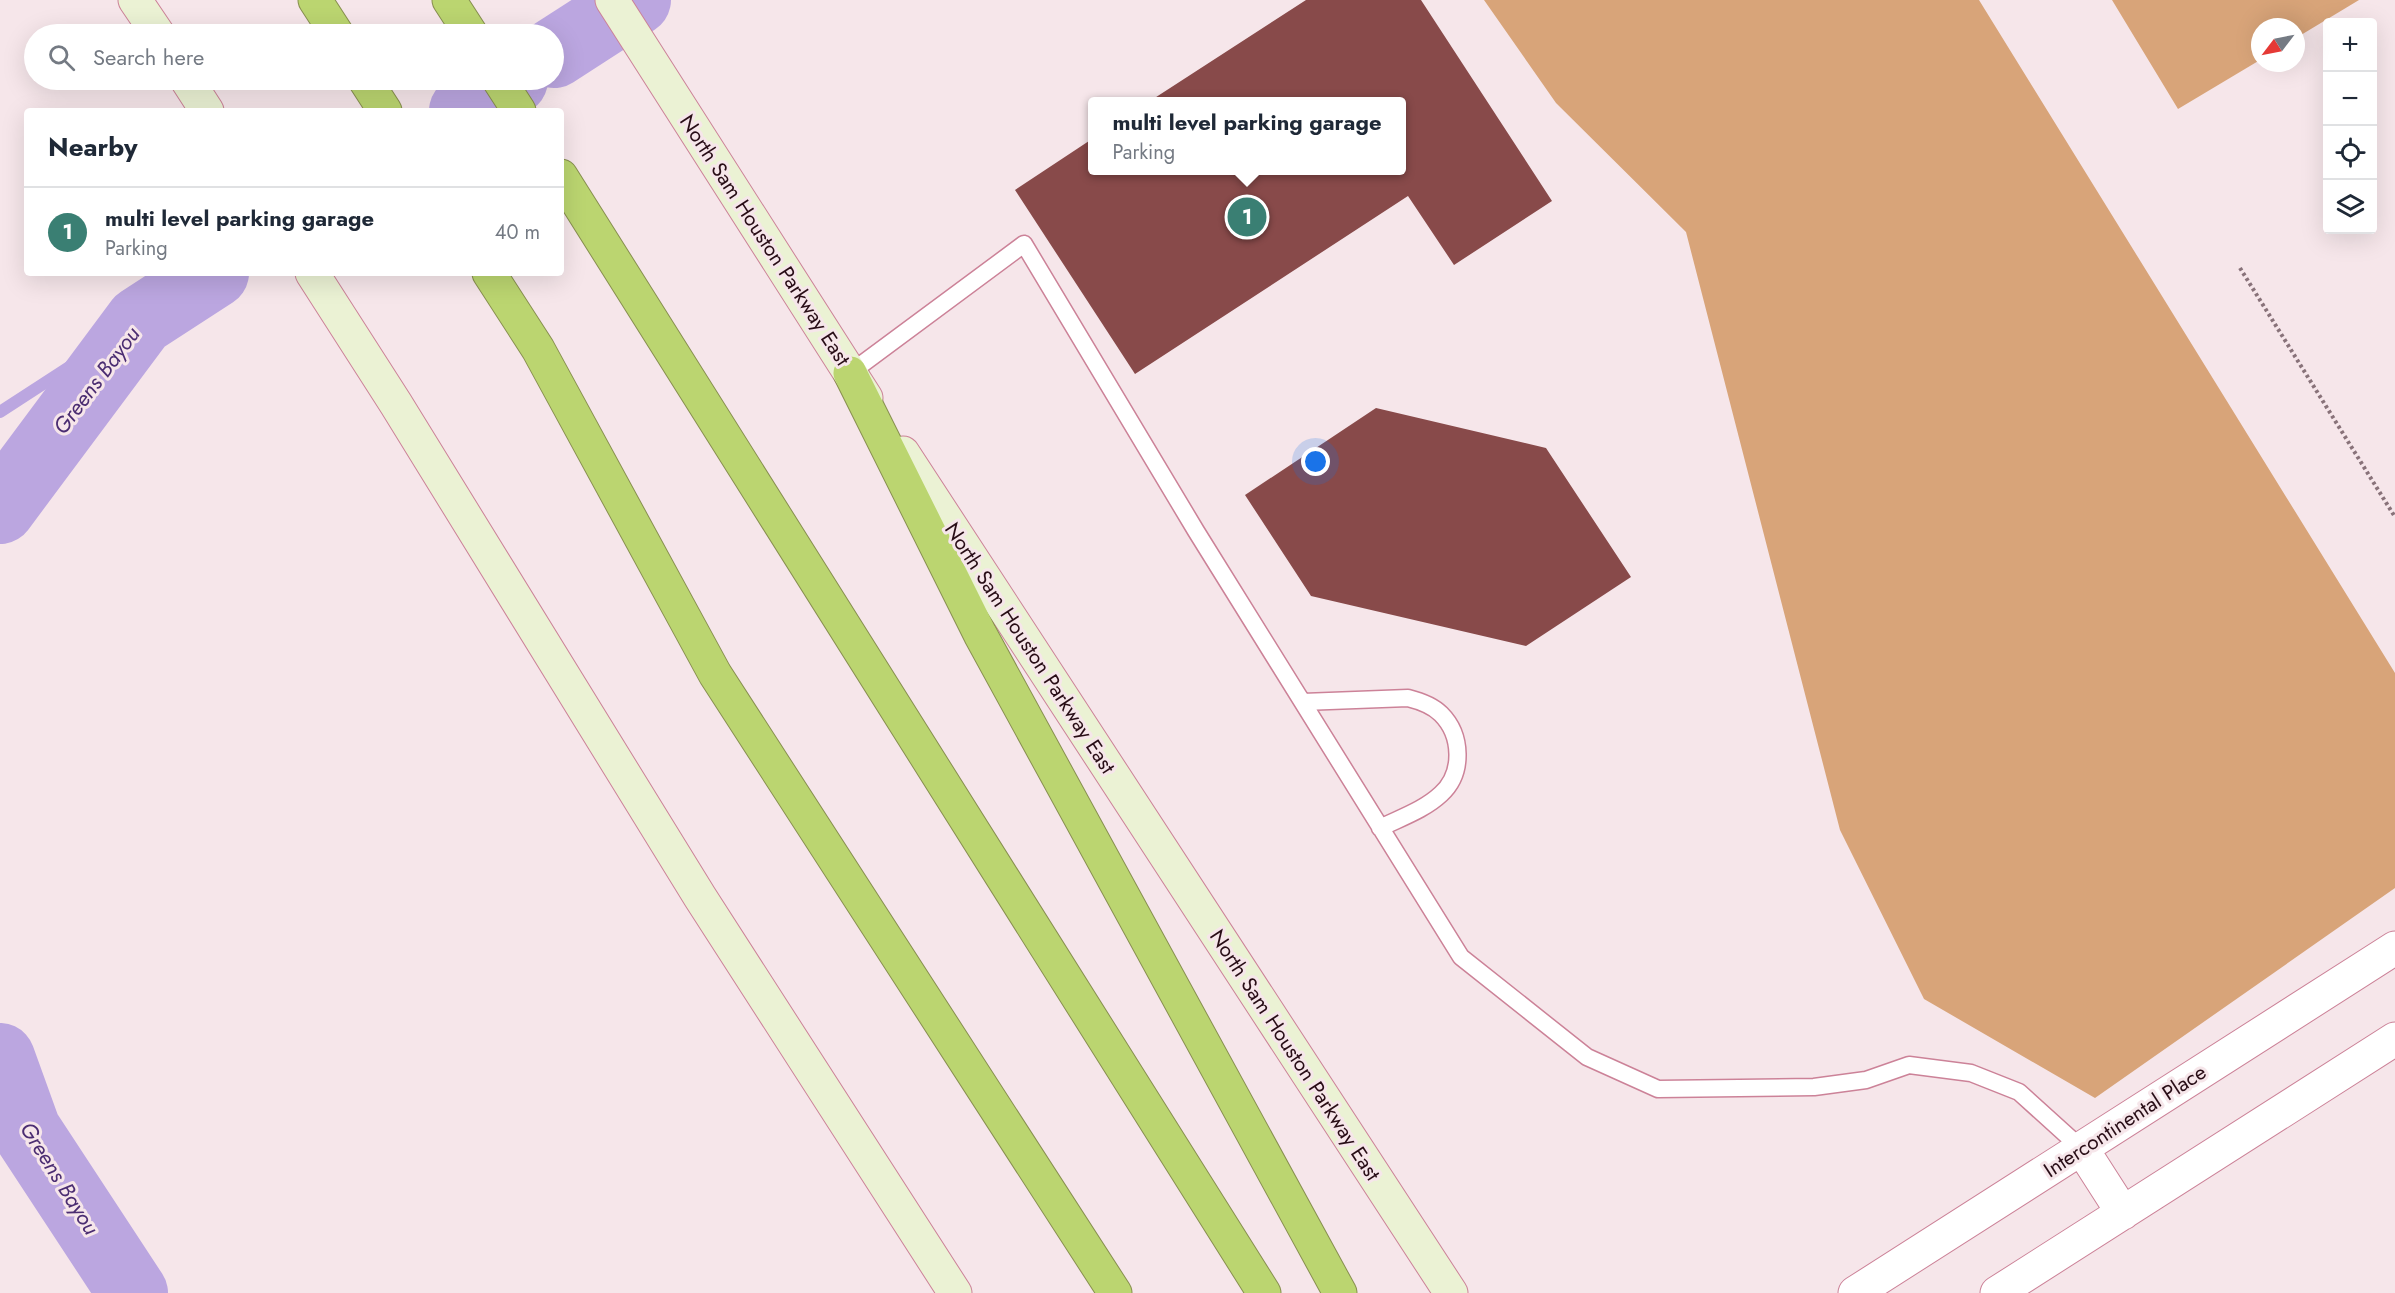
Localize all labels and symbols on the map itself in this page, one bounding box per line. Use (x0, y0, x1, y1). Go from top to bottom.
north arrow (2251, 18, 2305, 72)
street label: North Sam Houston Parkway East (672, 108, 858, 372)
pin: 1 (1228, 194, 1266, 240)
water label: Greens Bayou (45, 319, 147, 441)
your location (1301, 447, 1330, 476)
street label: North Sam Houston Parkway East (937, 516, 1123, 780)
street label: North Sam Houston Parkway East (1202, 923, 1388, 1187)
street label: Intercontinental Place (2038, 1057, 2212, 1185)
water label: Greens Bayou (13, 1115, 107, 1241)

